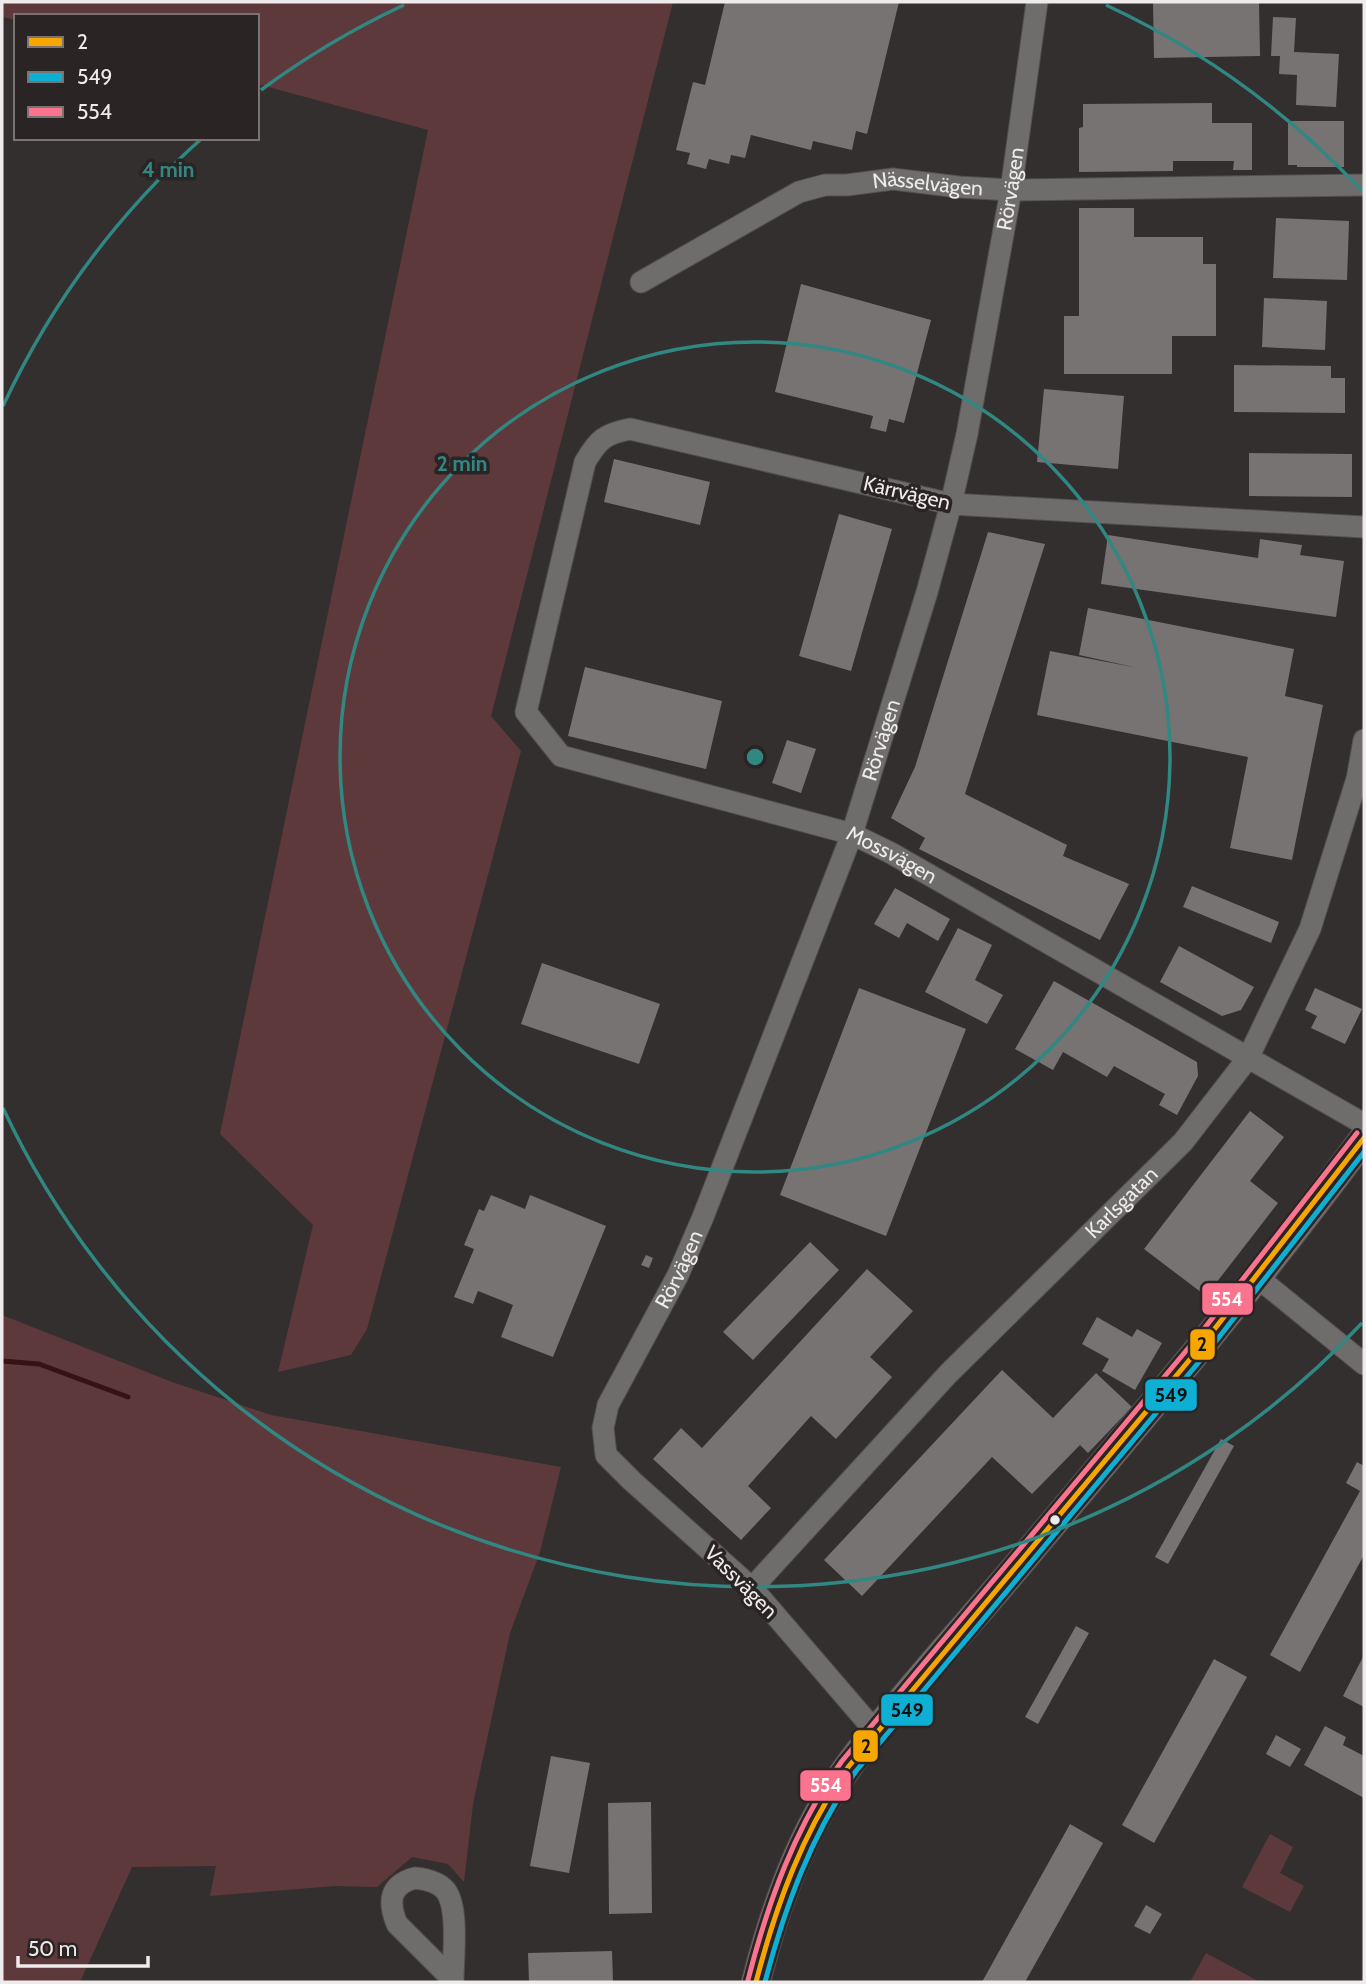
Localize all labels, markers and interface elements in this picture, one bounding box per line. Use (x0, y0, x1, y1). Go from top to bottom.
legend (14, 14, 259, 140)
text: 2 (77, 29, 88, 54)
text: 549 (77, 64, 112, 89)
text: 554 (77, 99, 112, 124)
street label: Rörvägen (991, 146, 1029, 232)
text: 4 min (142, 157, 194, 182)
street label: Nässelvägen (871, 166, 984, 200)
text: 2 min (437, 451, 487, 476)
street label: Kärrvägen (861, 470, 953, 515)
street label: Rörvägen (856, 696, 905, 784)
centre of rings (743, 745, 767, 769)
street label: Mossvägen (843, 820, 942, 889)
street label: Karlsgatan (1080, 1161, 1163, 1243)
street label: Rörvägen (649, 1226, 708, 1313)
line badge: 554 (1201, 1282, 1254, 1316)
text: 554 (1211, 1288, 1243, 1311)
line badge: 2 (1189, 1328, 1216, 1361)
text: 2 (1197, 1333, 1207, 1356)
line badge: 549 (1144, 1378, 1198, 1412)
text: 549 (1155, 1384, 1187, 1407)
unlabelled marker (1048, 1513, 1062, 1527)
street label: Vassvägen (700, 1540, 783, 1623)
line badge: 549 (880, 1693, 934, 1727)
text: 549 (891, 1699, 923, 1722)
line badge: 2 (852, 1729, 879, 1763)
text: 2 (861, 1735, 871, 1758)
line badge: 554 (799, 1769, 852, 1802)
text: 554 (810, 1774, 842, 1797)
scale bar (18, 1924, 147, 1968)
text: 50 m (28, 1936, 77, 1961)

